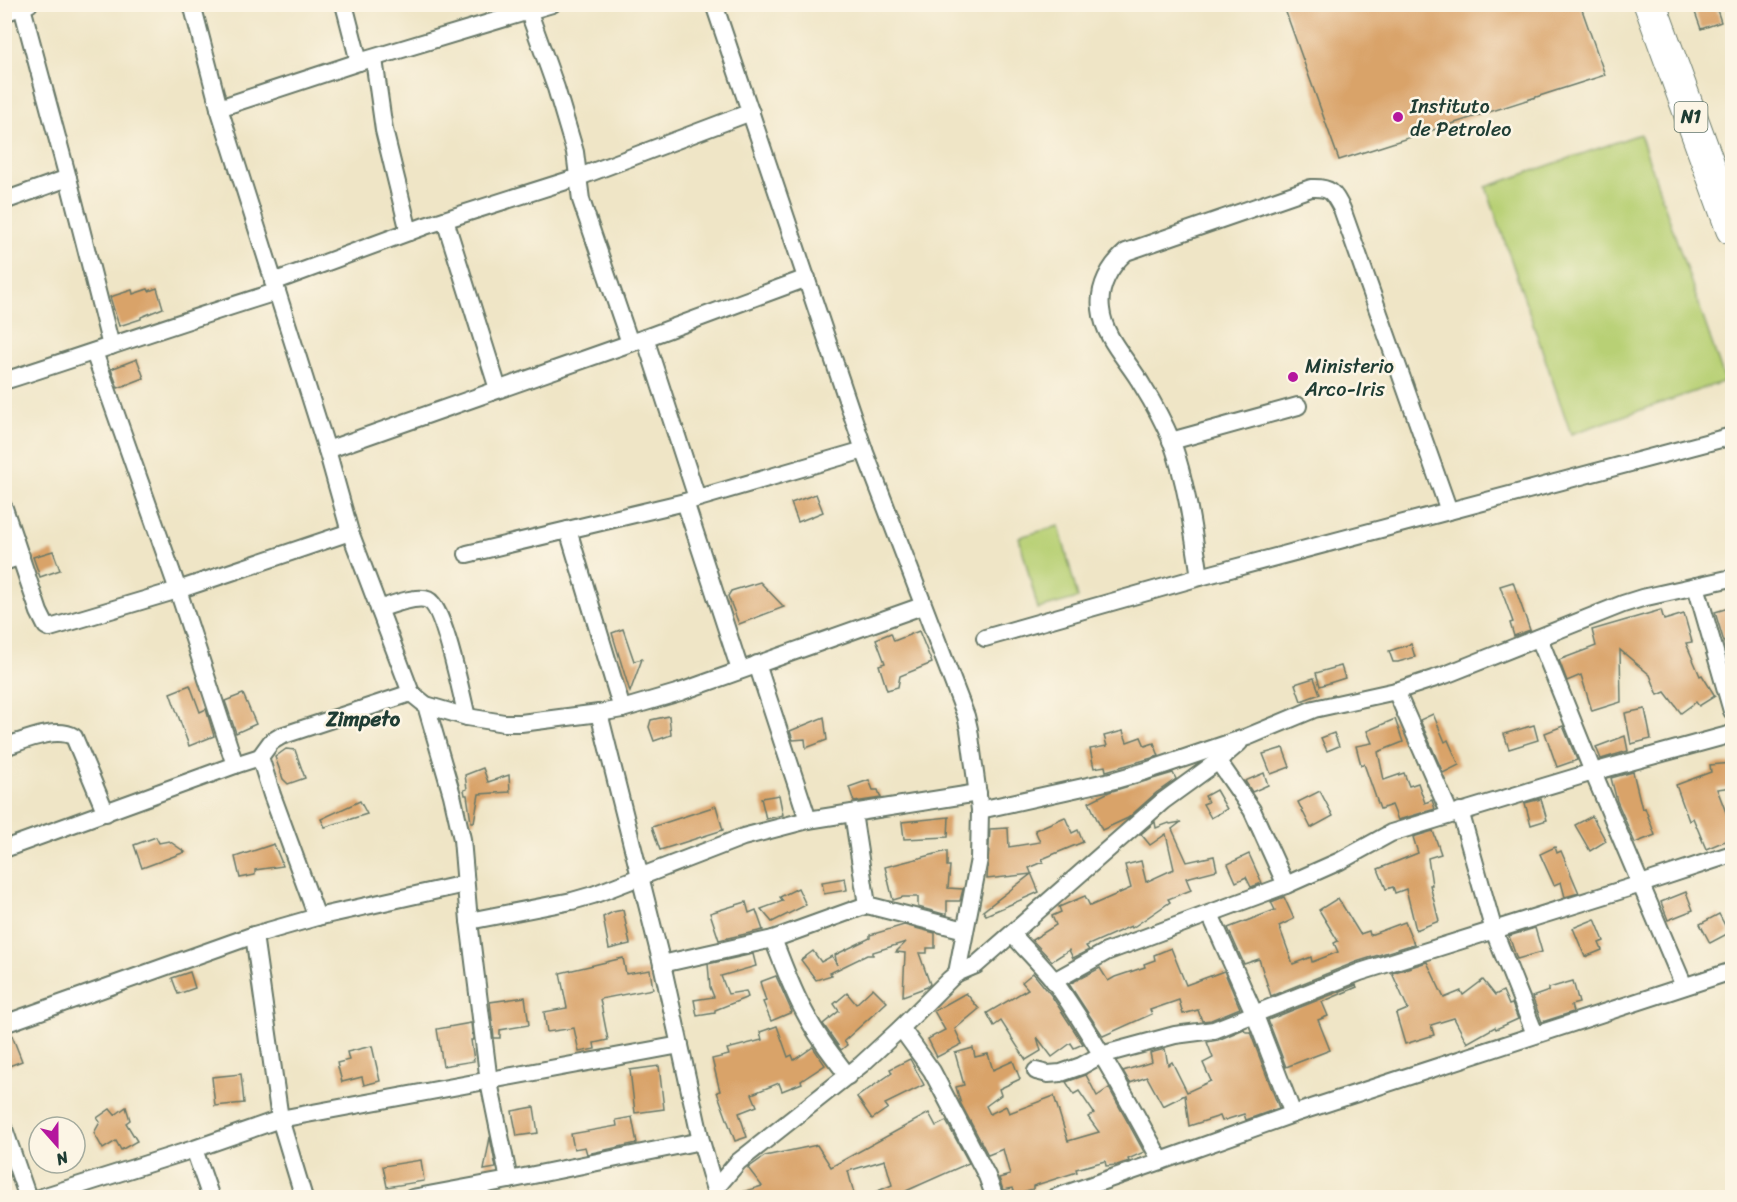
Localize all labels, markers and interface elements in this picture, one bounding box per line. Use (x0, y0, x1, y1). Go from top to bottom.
place label: Instituto de Petroleo (1409, 89, 1511, 147)
road number: N1 (1674, 102, 1708, 132)
marker: Instituto de Petroleo (1391, 110, 1405, 124)
place label: Ministerio Arco-Iris (1304, 349, 1394, 407)
marker: Ministerio Arco-Iris (1286, 370, 1300, 384)
district label: Zimpeto (325, 700, 401, 738)
north arrow (27, 1115, 87, 1175)
text: N (51, 1143, 74, 1174)

